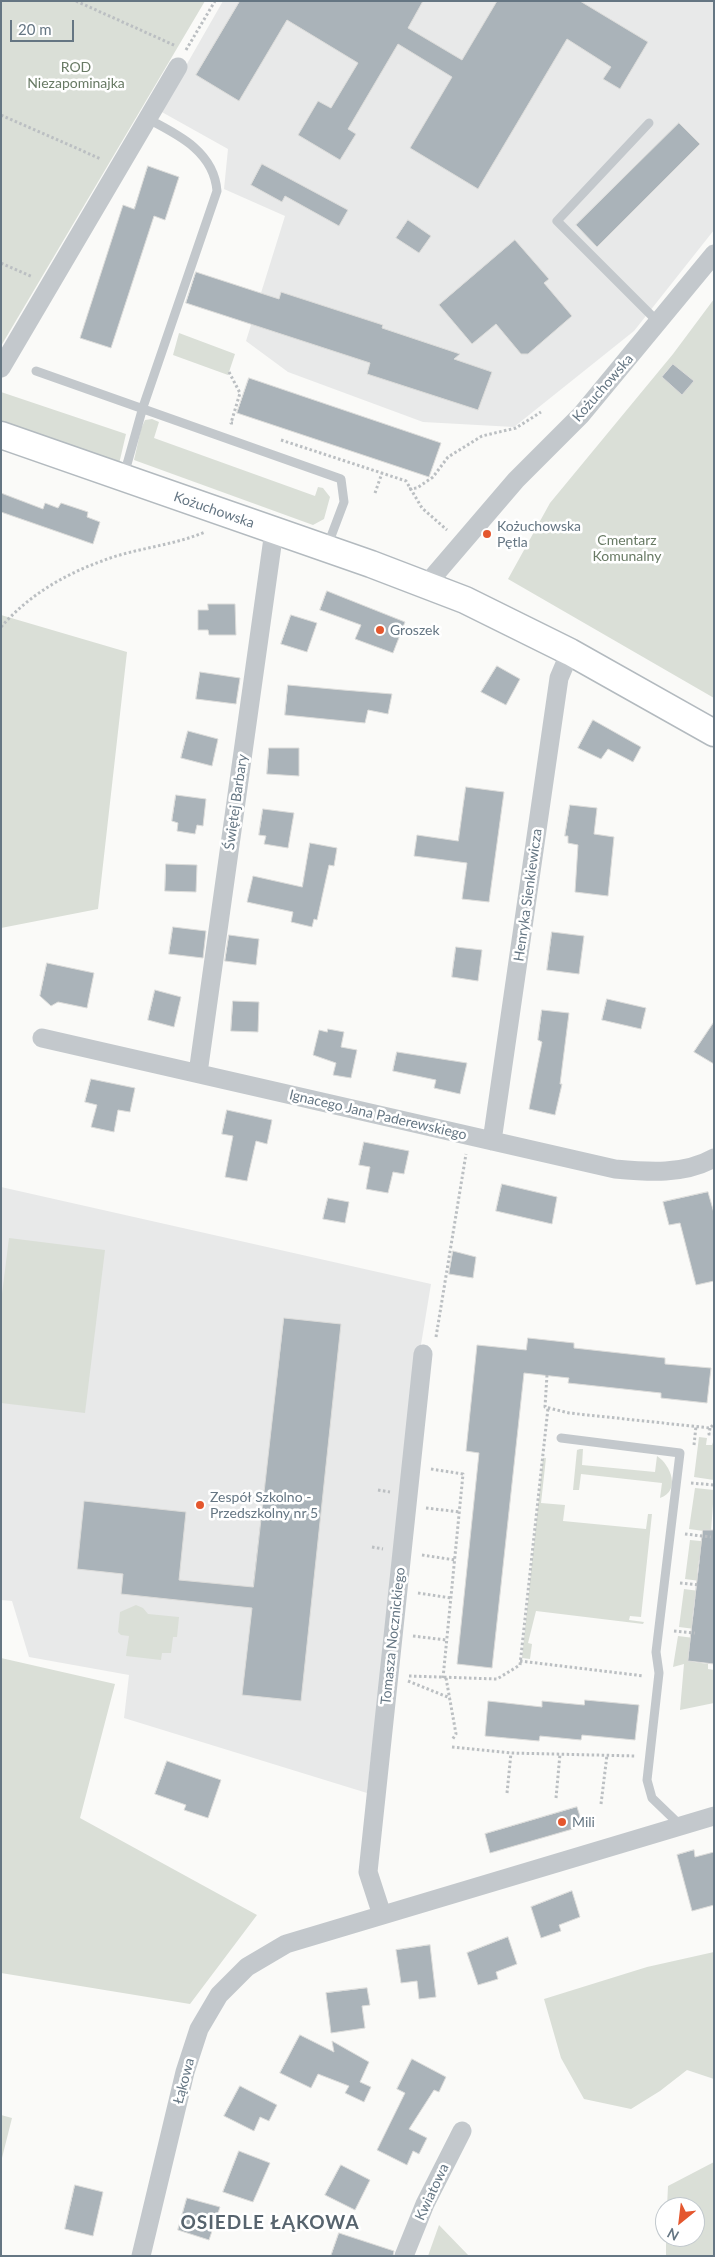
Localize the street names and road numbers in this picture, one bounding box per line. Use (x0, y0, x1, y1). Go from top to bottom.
street label: Kożuchowska (569, 351, 637, 425)
street label: Kożuchowska (172, 488, 256, 532)
street label: Świętej Barbary (221, 753, 251, 851)
street label: Henryka Sienkiewicza (510, 828, 546, 962)
street label: Ignacego Jana Paderewskiego (288, 1086, 468, 1144)
street label: Tomasza Nocznickiego (377, 1566, 409, 1706)
street label: Łąkowa (170, 2056, 198, 2106)
street label: Kwiatowa (412, 2161, 452, 2223)

